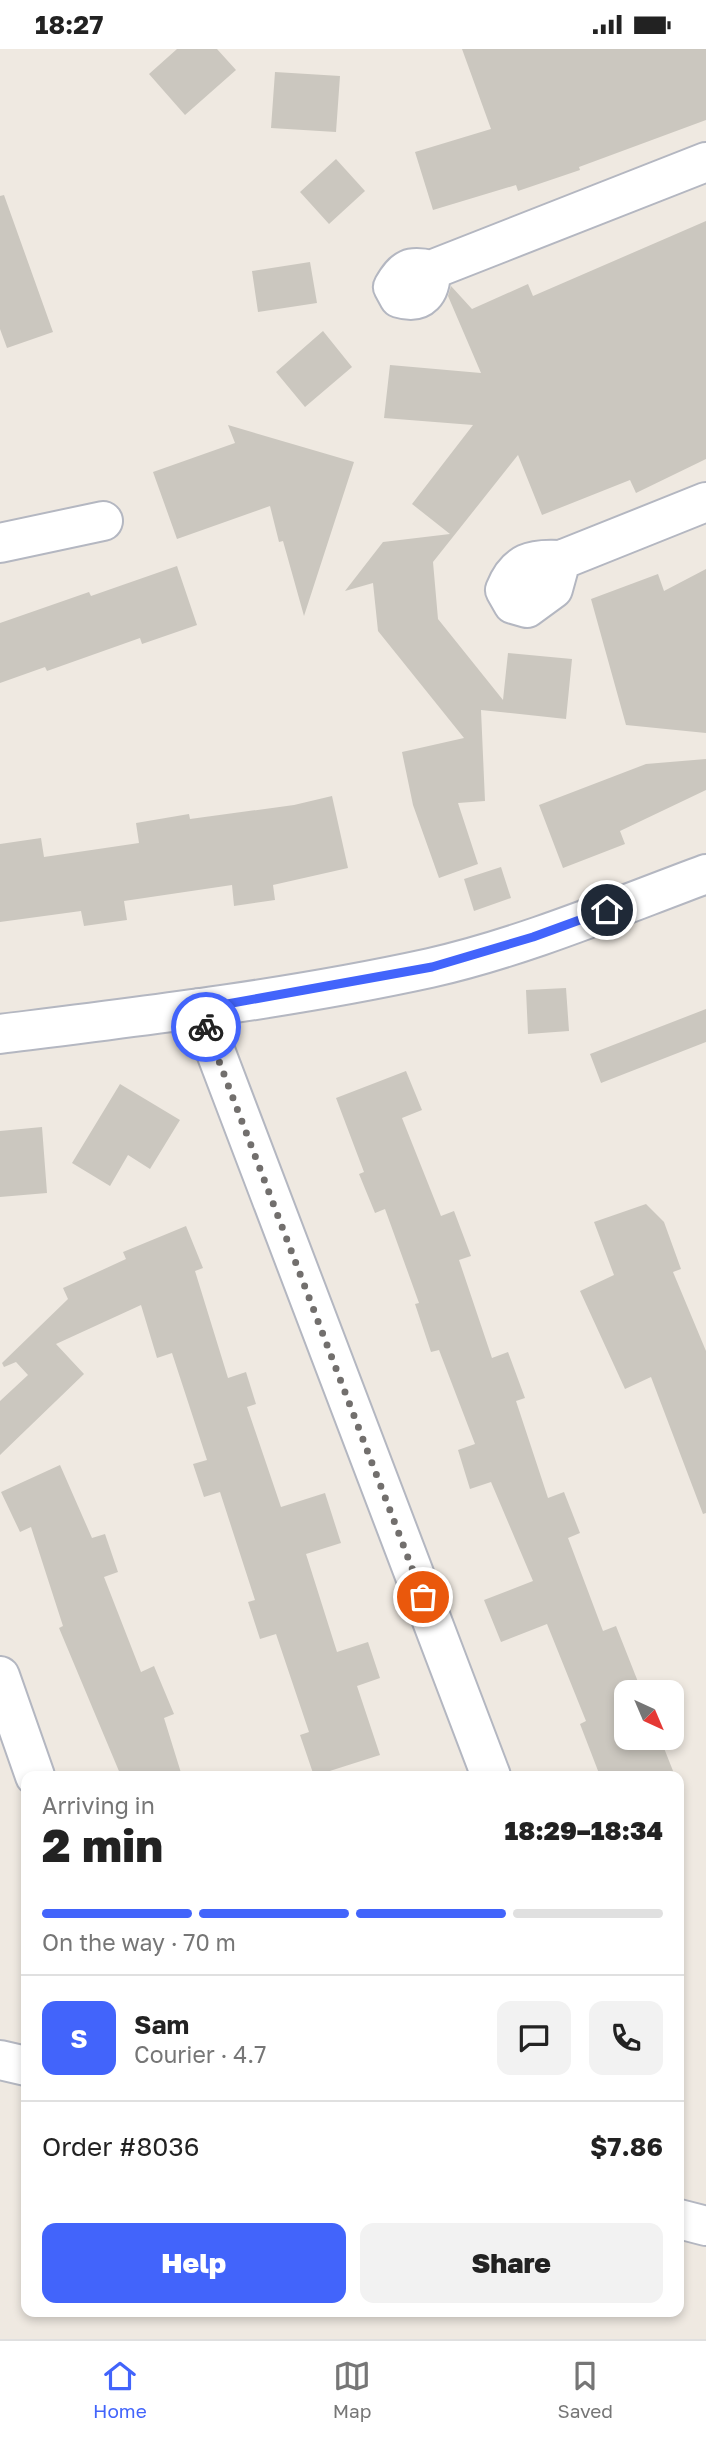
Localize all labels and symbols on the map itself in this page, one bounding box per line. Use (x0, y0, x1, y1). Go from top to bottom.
pin (577, 880, 637, 940)
courier (171, 992, 241, 1062)
pin (393, 1567, 453, 1627)
north arrow (614, 1680, 684, 1750)

